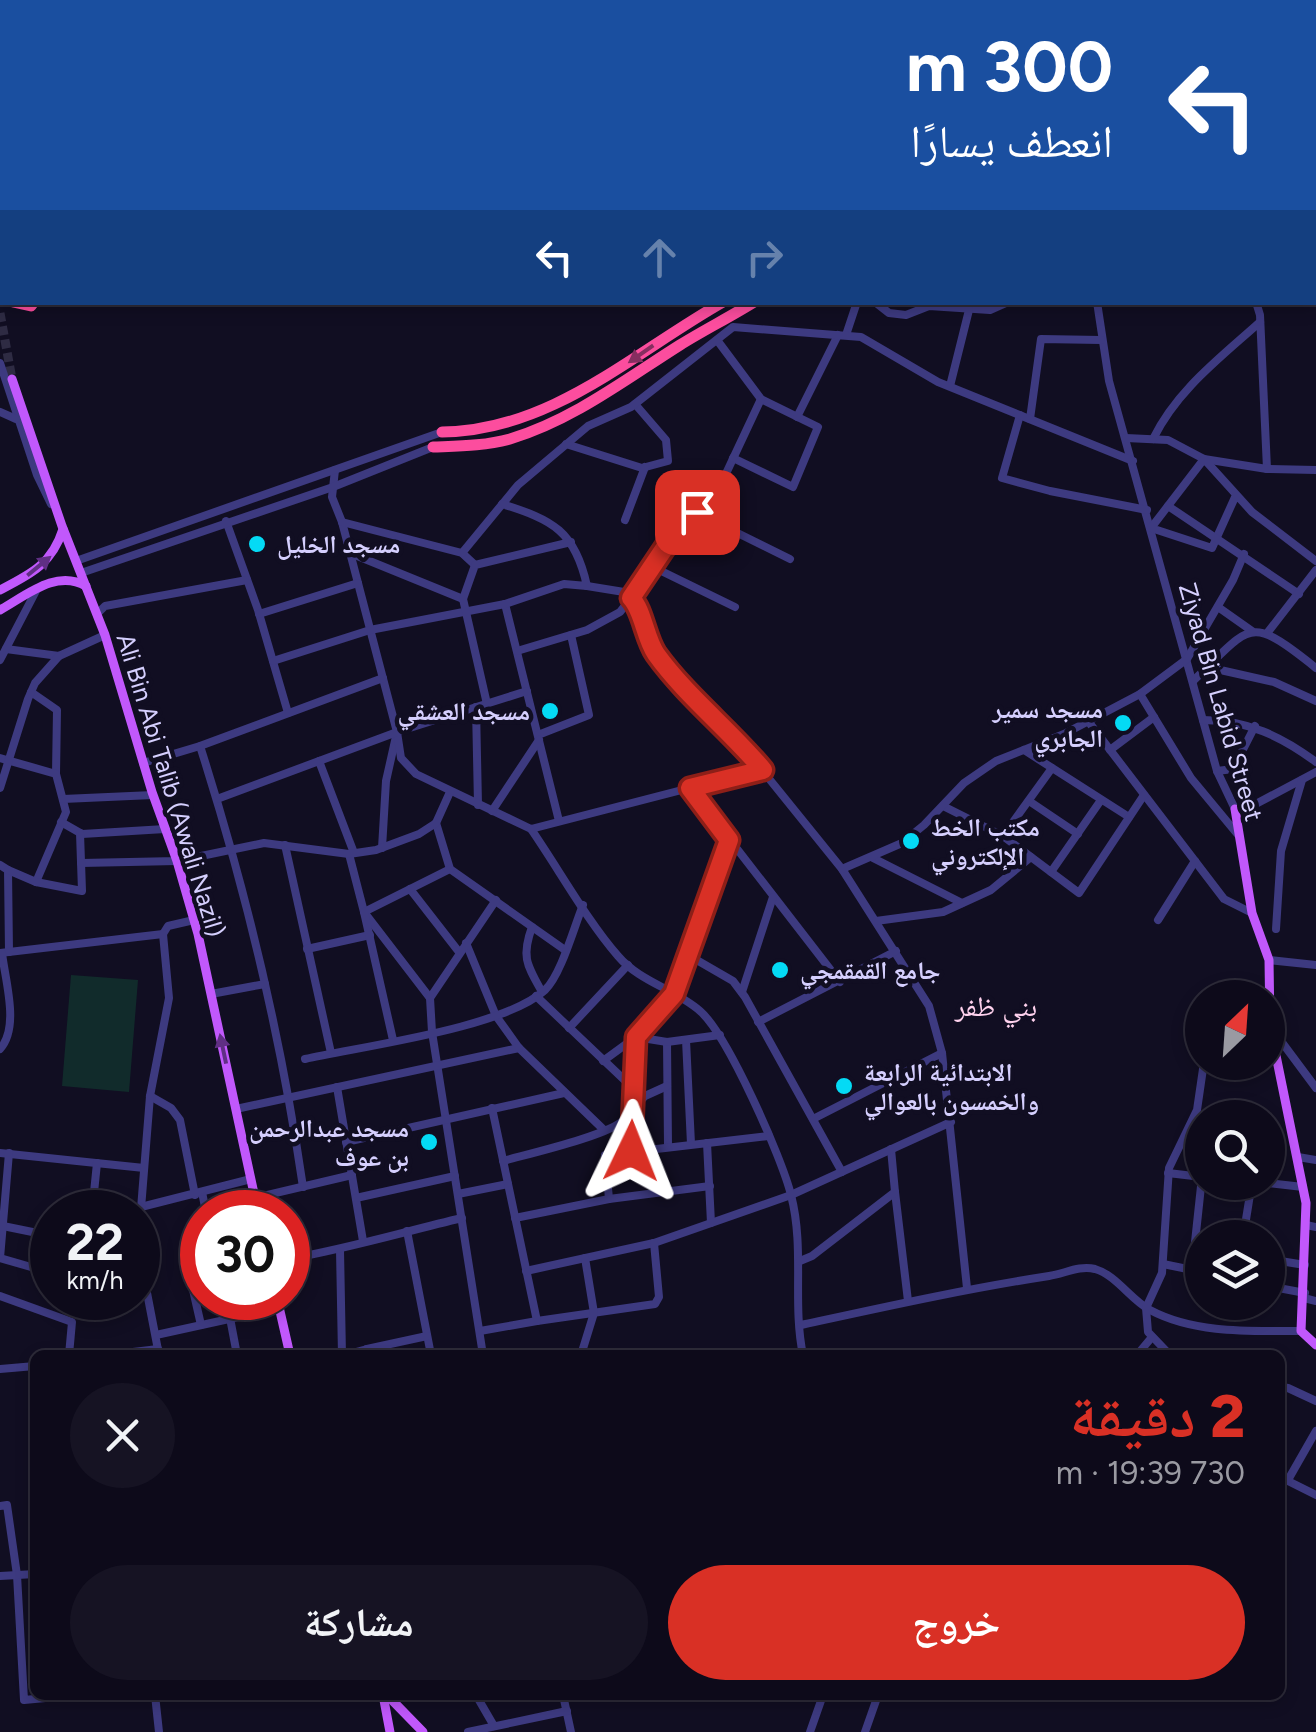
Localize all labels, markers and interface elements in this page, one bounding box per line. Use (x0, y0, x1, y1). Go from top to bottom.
text: 300 m (906, 24, 1113, 109)
icon: left (1148, 40, 1278, 170)
text: انعطف يسارًا (910, 114, 1113, 168)
icon: left (527, 230, 582, 285)
icon: ahead (632, 230, 687, 285)
icon: right (737, 230, 792, 285)
one-way arrow (627, 344, 654, 363)
pin (655, 470, 740, 555)
icon: arrive (670, 485, 725, 540)
place label: مسجد الخليل (277, 529, 400, 560)
marker: مسجد الخليل (246, 533, 268, 555)
one-way arrow (26, 555, 51, 577)
street label: Ziyad Bin Labid Street (1173, 579, 1269, 825)
street label: Ali Bin Abi Talib (Awali Nazil) (110, 630, 232, 940)
place label: مسجد سمير الجابري (992, 694, 1103, 758)
place label: مسجد العشقي (398, 696, 530, 731)
marker: مسجد العشقي (539, 700, 561, 722)
marker: مسجد سمير الجابري (1112, 712, 1134, 734)
place label: مكتب الخط الإلكتروني (931, 812, 1040, 876)
marker: مكتب الخط الإلكتروني (900, 830, 922, 852)
place label: جامع القمقمجي (800, 955, 941, 990)
marker: جامع القمقمجي (769, 959, 791, 981)
north arrow (1185, 980, 1285, 1080)
map controls (1185, 980, 1285, 1320)
district label: بني ظفر (954, 989, 1037, 1029)
one-way arrow (214, 1033, 230, 1064)
place label: الابتدائية الرابعة والخمسون بالعوالي (864, 1057, 1039, 1121)
marker: الابتدائية الرابعة والخمسون بالعوالي (833, 1075, 855, 1097)
position arrow (579, 1099, 683, 1203)
button: search (1185, 1100, 1285, 1200)
place label: مسجد عبدالرحمن بن عوف (249, 1113, 409, 1173)
marker: مسجد عبدالرحمن بن عوف (418, 1131, 440, 1153)
speed limit sign: 30 (180, 1190, 310, 1320)
text: 22 (66, 1212, 124, 1273)
button: layers (1185, 1220, 1285, 1320)
text: km/h (66, 1265, 124, 1295)
text: 2 دقيقة (1070, 1380, 1245, 1452)
button: close (70, 1383, 175, 1488)
text: 730 m · 19:39 (1056, 1454, 1245, 1492)
button: مشاركة (70, 1565, 648, 1680)
button: خروج (668, 1565, 1245, 1680)

